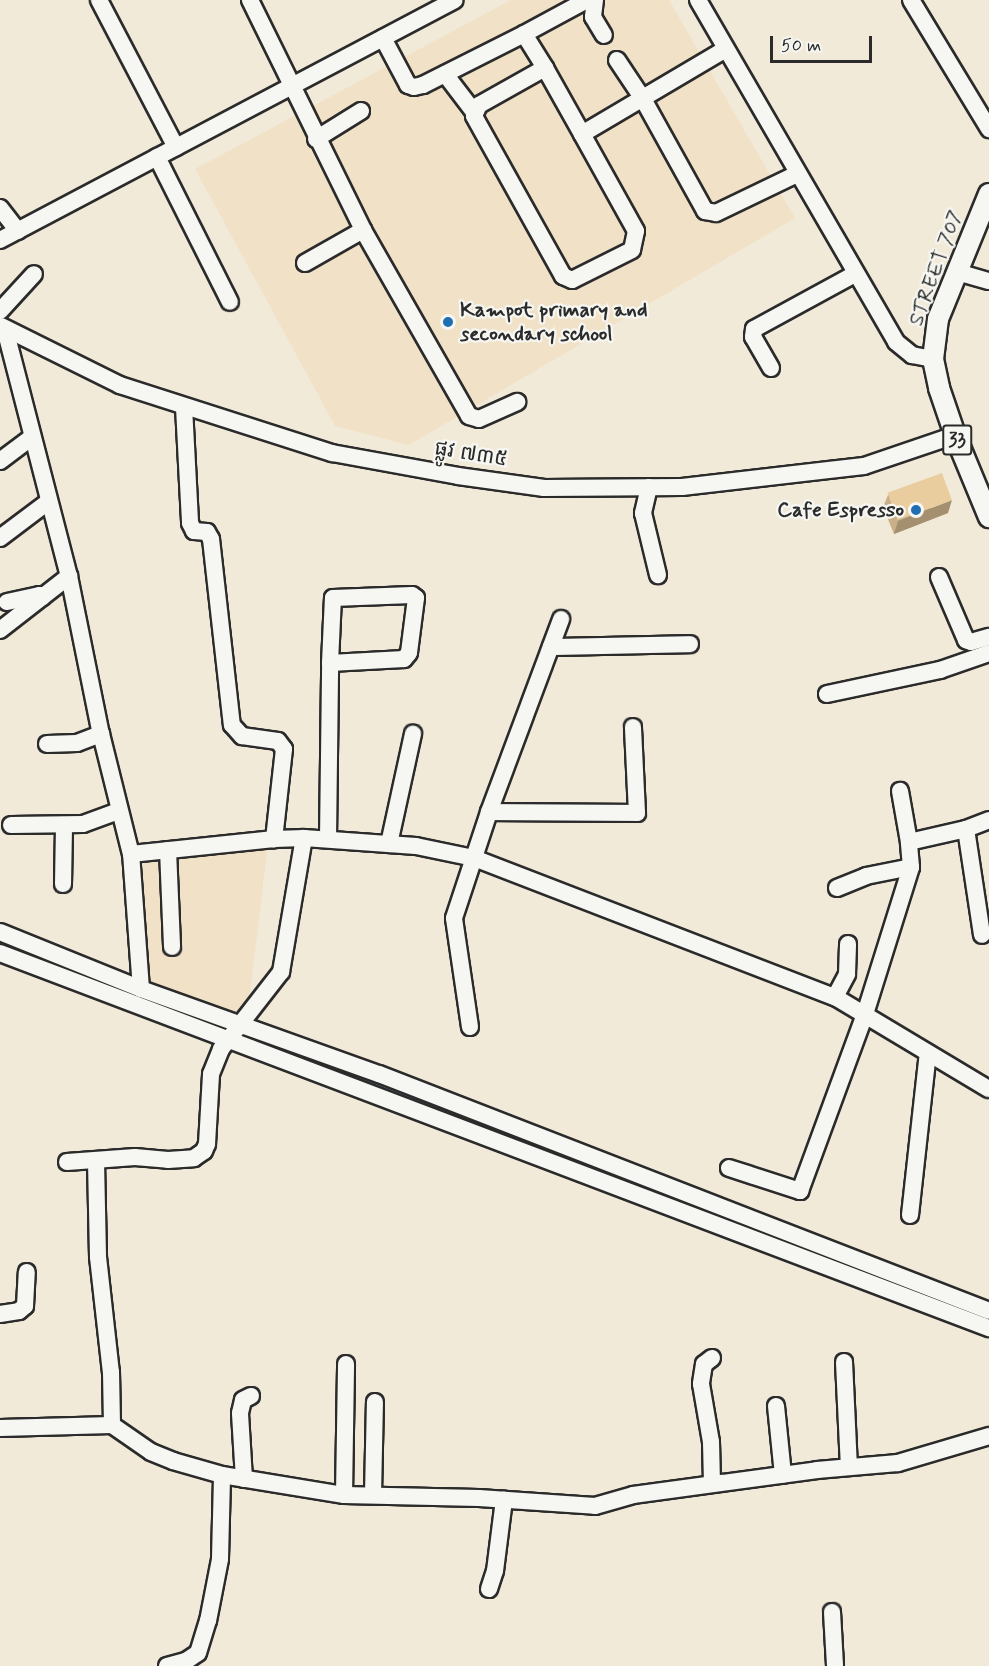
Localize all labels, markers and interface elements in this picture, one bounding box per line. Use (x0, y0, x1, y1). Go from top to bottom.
scale bar (773, 24, 875, 62)
text: 50 m (781, 34, 821, 58)
street label: STREET 707 (903, 207, 969, 329)
place label: Kampot primary and secondary school (460, 297, 651, 347)
marker: Kampot primary and secondary school (441, 315, 455, 329)
road number: 33 (942, 423, 972, 457)
street label: ផ្លូវ ៧៣៥ (433, 436, 509, 472)
place label: Cafe Espresso (777, 497, 904, 523)
marker: Cafe Espresso (909, 503, 923, 517)

